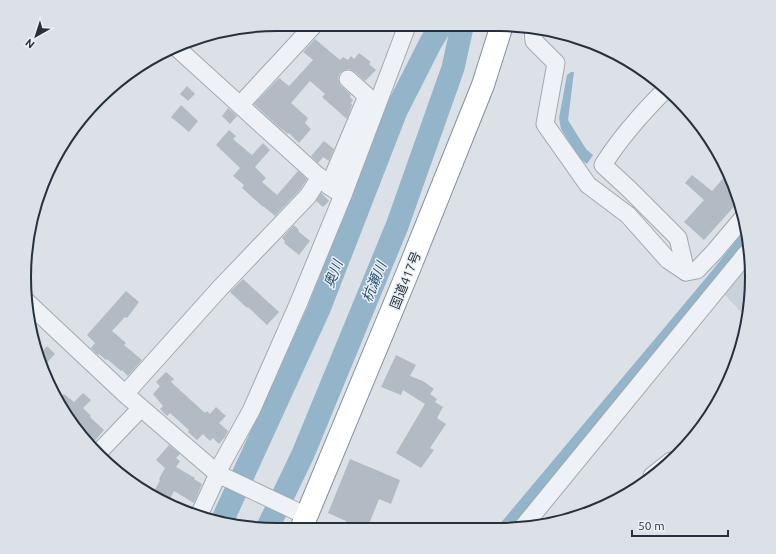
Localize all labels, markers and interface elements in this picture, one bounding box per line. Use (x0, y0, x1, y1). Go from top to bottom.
north arrow (16, 16, 56, 56)
text: N (23, 37, 37, 51)
street label: 国道417号 (387, 249, 423, 311)
water label: 奥川 (321, 256, 346, 290)
water label: 杭瀬川 (359, 258, 390, 304)
scale bar (632, 512, 728, 538)
text: 50 m (638, 519, 665, 532)

